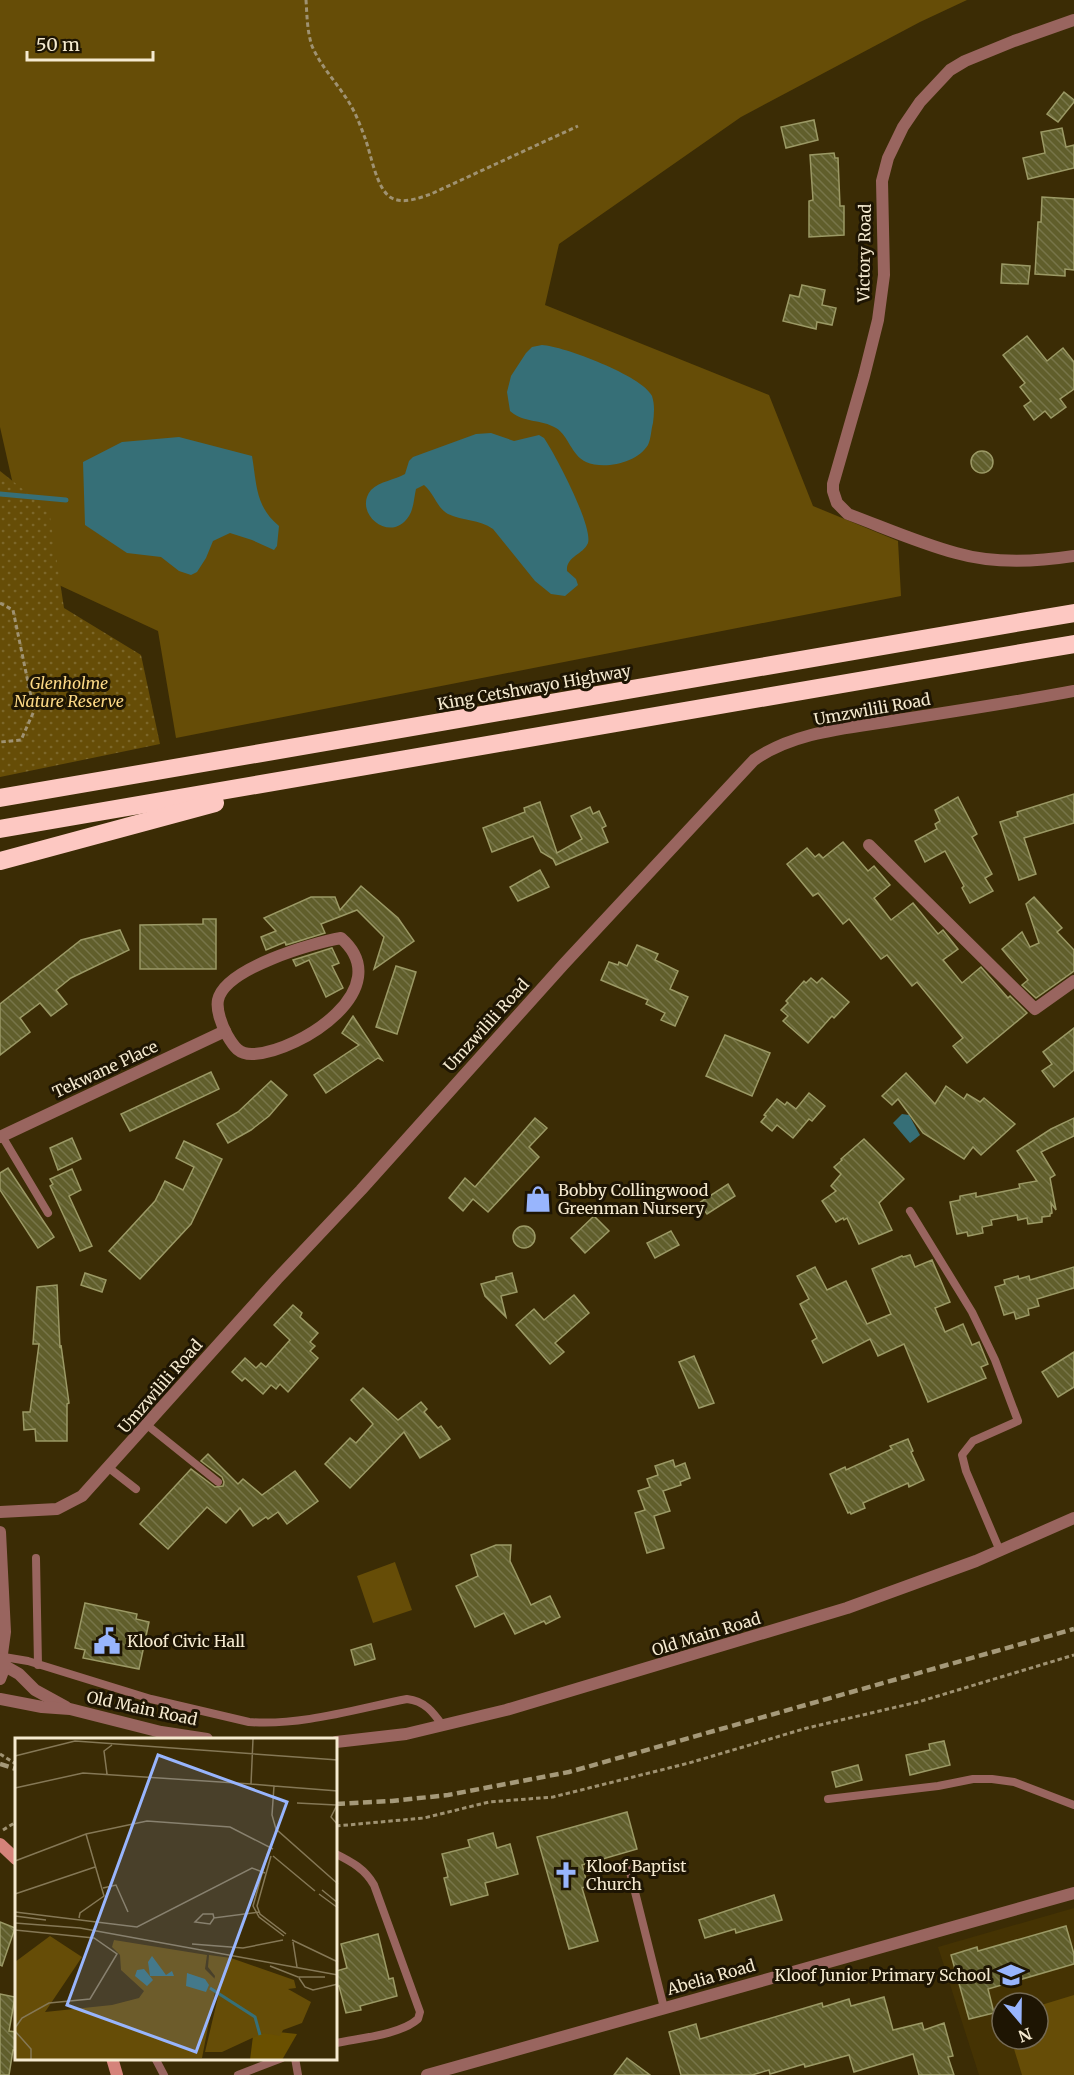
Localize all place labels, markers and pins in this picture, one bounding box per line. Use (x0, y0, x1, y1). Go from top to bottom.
place label: Bobby Collingwood Greenman Nursery (558, 1180, 709, 1218)
shop icon: Bobby Collingwood Greenman Nursery (523, 1184, 553, 1214)
public building icon: Kloof Civic Hall (92, 1626, 122, 1656)
place label: Kloof Civic Hall (127, 1631, 245, 1651)
place label: Kloof Baptist Church (586, 1856, 687, 1894)
church icon: Kloof Baptist Church (551, 1860, 581, 1890)
school or university icon: Kloof Junior Primary School (996, 1960, 1026, 1990)
place label: Kloof Junior Primary School (775, 1965, 991, 1985)

